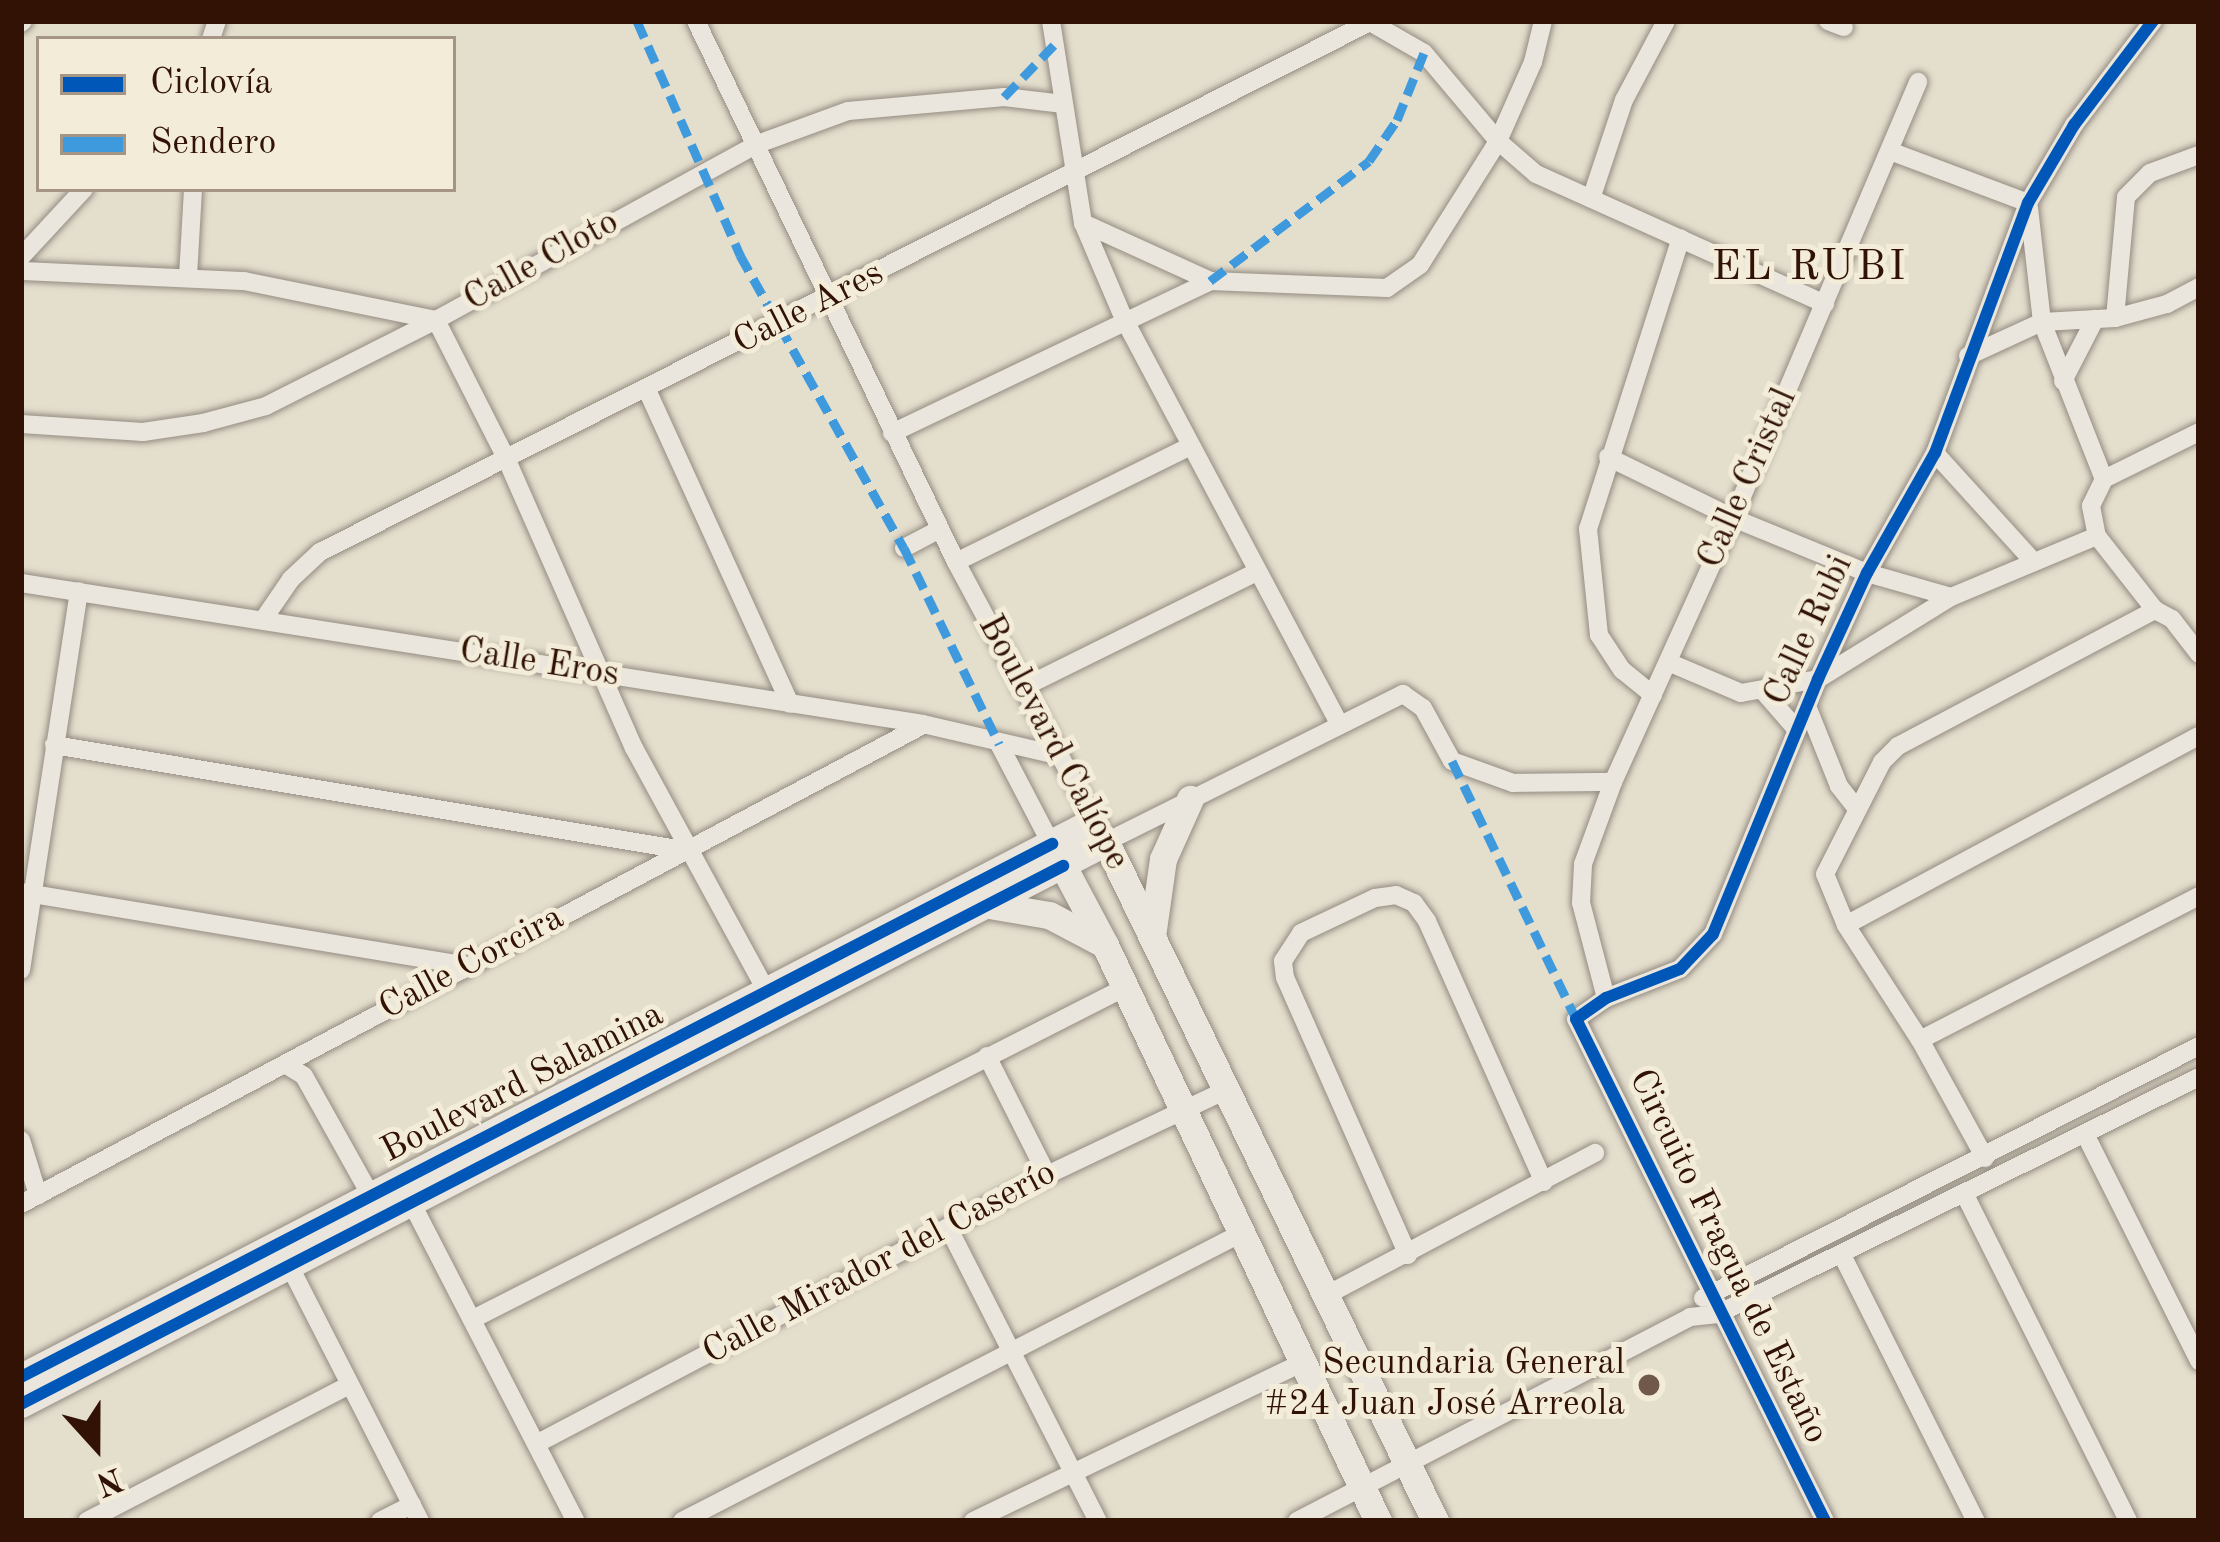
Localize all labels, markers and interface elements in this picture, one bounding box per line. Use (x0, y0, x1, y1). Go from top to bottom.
legend (36, 36, 456, 192)
text: Ciclovía (150, 66, 272, 102)
text: Sendero (150, 126, 276, 162)
street label: Calle Cloto (457, 202, 627, 322)
district label: EL RUBI (1712, 243, 1908, 293)
street label: Calle Ares (727, 253, 891, 365)
street label: Calle Cristal (1690, 382, 1808, 576)
street label: Calle Rubi (1756, 549, 1864, 713)
street label: Boulevard Calíope (967, 608, 1137, 878)
street label: Calle Eros (456, 630, 622, 698)
street label: Calle Corcira (372, 897, 572, 1031)
street label: Boulevard Salamina (375, 994, 671, 1174)
street label: Circuito Fragua de Estaño (1618, 1063, 1836, 1451)
street label: Calle Mirador del Caserío (696, 1153, 1064, 1375)
place label: Secundaria General #24 Juan José Arreola (1264, 1342, 1625, 1427)
marker: Secundaria General #24 Juan José Arreola (1636, 1372, 1662, 1398)
north arrow (36, 1386, 156, 1506)
text: N (91, 1460, 127, 1500)

